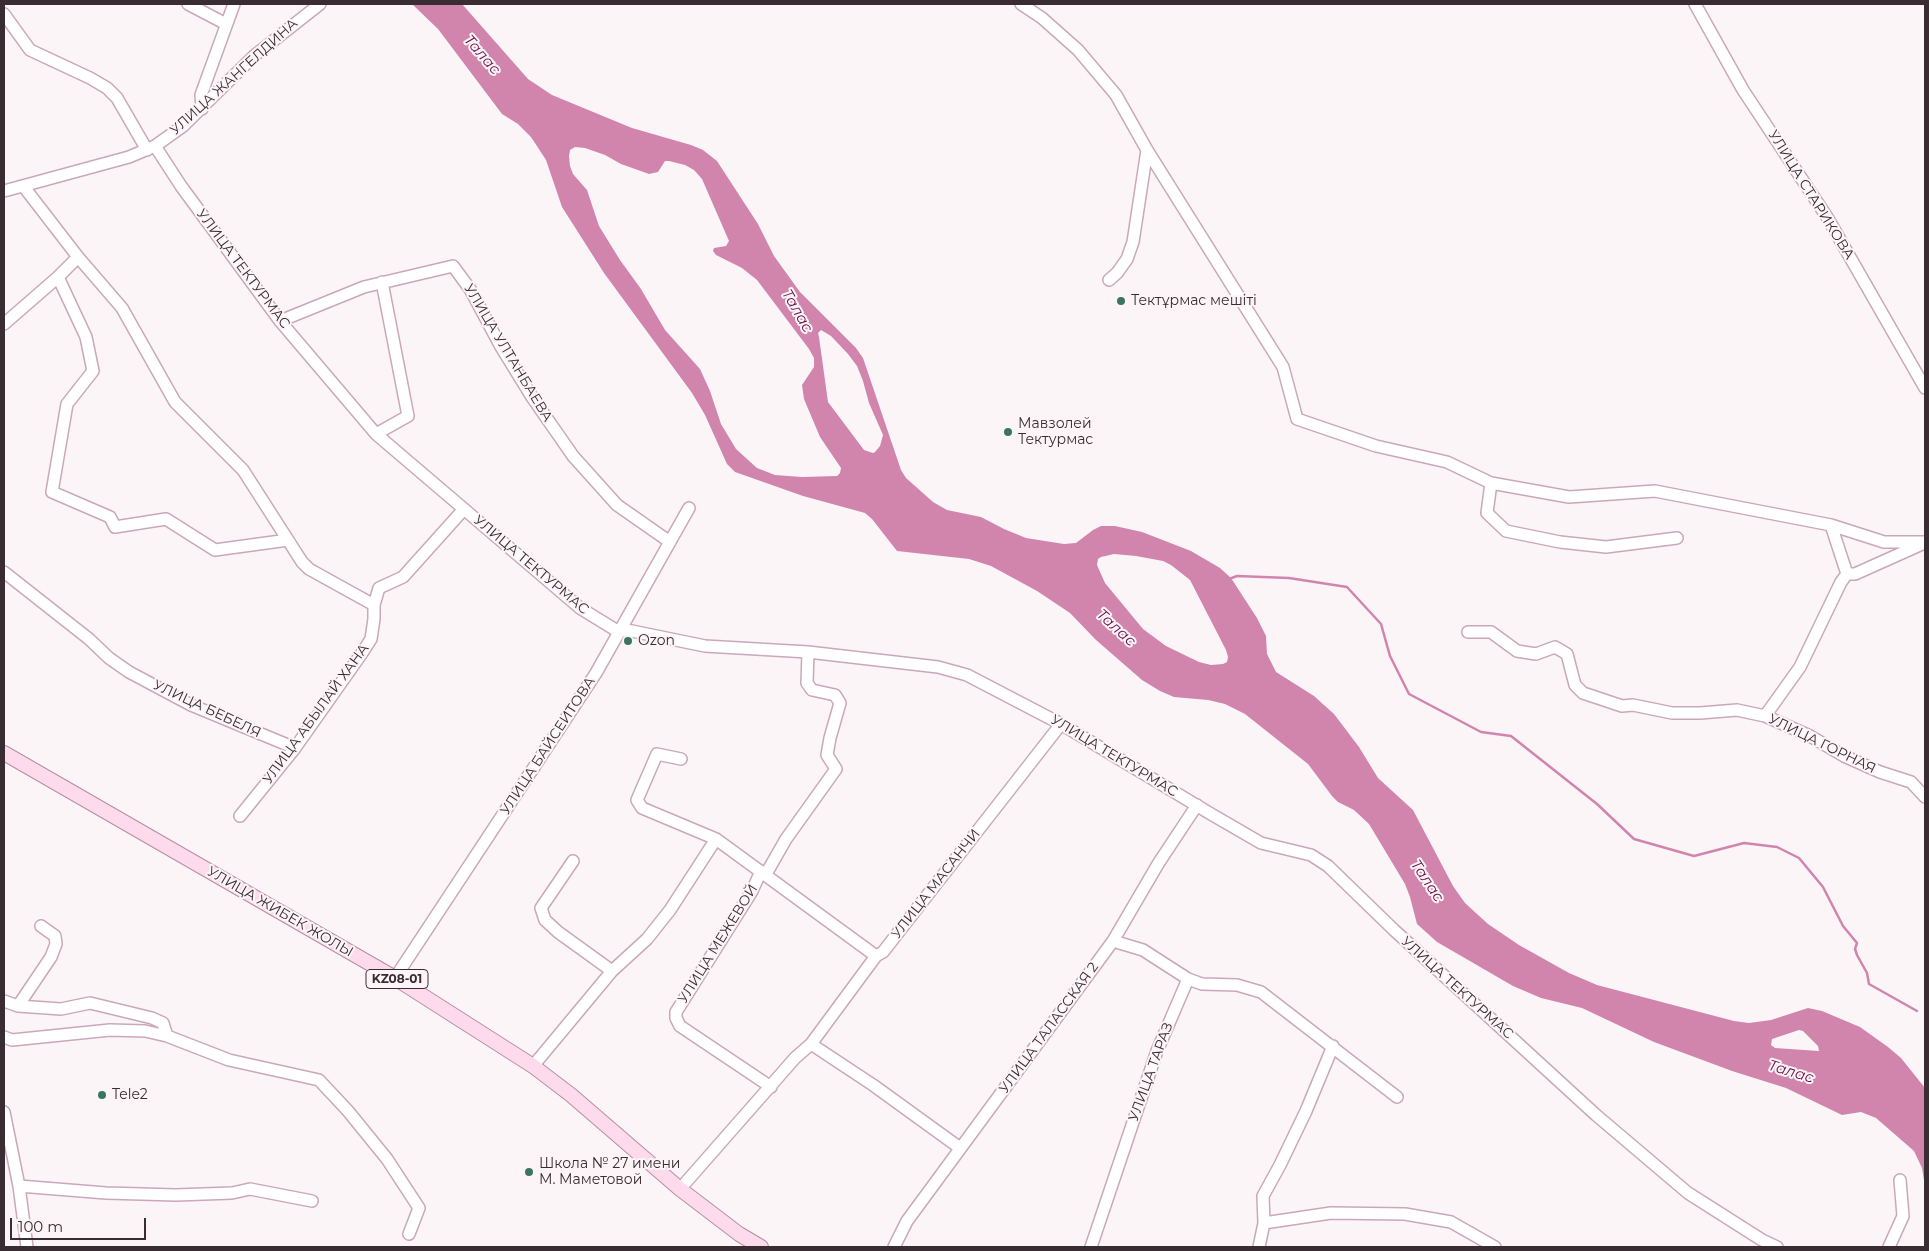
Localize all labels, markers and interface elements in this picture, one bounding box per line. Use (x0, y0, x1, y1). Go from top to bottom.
street label: УЛИЦА ЖАНГЕЛДИНА (167, 15, 301, 139)
water label: Талас (460, 31, 504, 79)
street label: УЛИЦА СТАРИКОВА (1764, 127, 1858, 263)
street label: УЛИЦА ТЕКТУРМАС (193, 206, 293, 332)
street label: УЛИЦА УЛТАНБАЕВА (460, 281, 556, 425)
water label: Талас (778, 286, 816, 336)
place label: Тектұрмас мешіті (1131, 293, 1257, 309)
marker: Тектұрмас мешіті (1115, 295, 1127, 307)
place label: Мавзолей Тектурмас (1018, 416, 1093, 448)
marker: Мавзолей Тектурмас (1002, 426, 1014, 438)
street label: УЛИЦА ТЕКТУРМАС (470, 512, 592, 618)
water label: Талас (1093, 606, 1139, 650)
place label: Ozon (638, 633, 675, 649)
marker: Ozon (622, 635, 634, 647)
street label: УЛИЦА АБЫЛАЙ ХАНА (260, 641, 372, 787)
street label: УЛИЦА БАЙСЕИТОВА (497, 674, 599, 818)
street label: УЛИЦА БЕБЕЛЯ (150, 677, 264, 741)
street label: УЛИЦА ТЕКТУРМАС (1048, 711, 1180, 801)
street label: УЛИЦА ГОРНАЯ (1766, 711, 1878, 777)
street label: УЛИЦА МАСАНЧИ (888, 826, 984, 942)
water label: Талас (1406, 857, 1448, 905)
street label: УЛИЦА ЖИБЕК ЖОЛЫ (204, 863, 356, 961)
street label: УЛИЦА МЕЖЕВОЙ (675, 881, 761, 1007)
street label: УЛИЦА ТЕКТУРМАС (1398, 933, 1516, 1043)
street label: УЛИЦА ТАЛАССКАЯ 2 (996, 959, 1102, 1097)
road number: KZ08-01 (366, 970, 428, 989)
street label: УЛИЦА ТАРАЗ (1125, 1020, 1177, 1124)
water label: Талас (1766, 1057, 1816, 1087)
place label: Tele2 (112, 1087, 148, 1103)
marker: Tele2 (96, 1089, 108, 1101)
place label: Школа № 27 имени М. Маметовой (539, 1156, 680, 1188)
marker: Школа № 27 имени М. Маметовой (523, 1166, 535, 1178)
scale bar (12, 1208, 149, 1240)
text: 100 m (18, 1217, 63, 1236)

